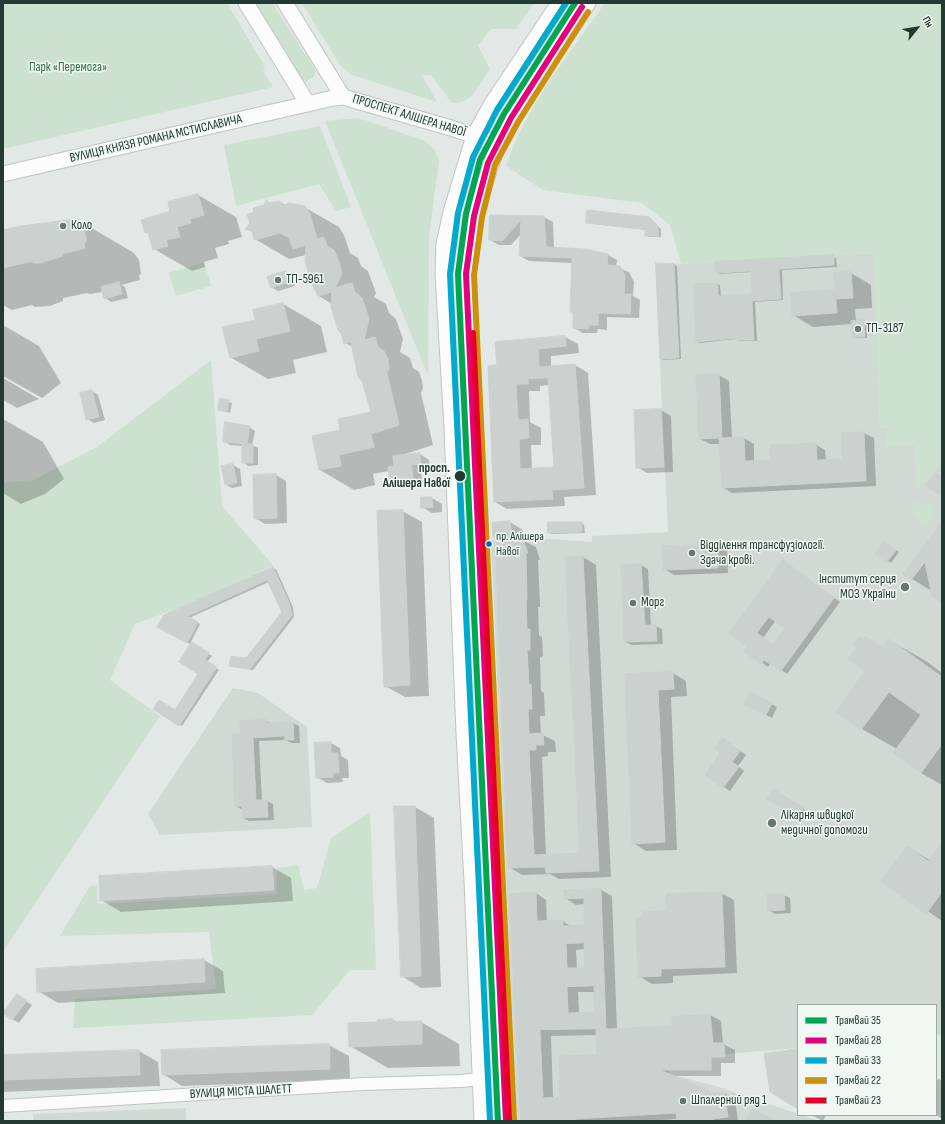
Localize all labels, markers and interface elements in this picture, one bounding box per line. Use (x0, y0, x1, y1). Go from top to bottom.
north arrow (897, 8, 937, 48)
text: Пн (920, 14, 936, 30)
park label: Парк «Перемога» (29, 60, 107, 76)
street label: ПРОСПЕКТ АЛІШЕРА НАВОЇ (350, 91, 468, 141)
street label: ВУЛИЦЯ КНЯЗЯ РОМАНА МСТИСЛАВИЧА (68, 112, 244, 166)
place label: Коло (71, 218, 92, 234)
marker: Коло (58, 221, 68, 231)
place label: ТП-5961 (286, 272, 324, 288)
marker: ТП-5961 (273, 275, 283, 285)
place label: ТП-3187 (866, 321, 903, 337)
marker: ТП-3187 (853, 324, 863, 334)
place label: просп. Алішера Навої (383, 461, 450, 492)
marker: просп. Алішера Навої (453, 469, 467, 483)
place label: пр. Алішера Навої (496, 530, 544, 558)
place label: Відділення трансфузіології. Здача крові. (700, 538, 825, 569)
marker: пр. Алішера Навої (484, 539, 494, 549)
marker: Відділення трансфузіології. Здача крові. (687, 548, 697, 558)
place label: Інститут серця МОЗ України (819, 572, 896, 603)
marker: Інститут серця МОЗ України (899, 581, 911, 593)
place label: Морг (641, 595, 664, 611)
marker: Морг (628, 598, 638, 608)
place label: Лікарня швидкої медичної допомоги (781, 808, 868, 839)
marker: Лікарня швидкої медичної допомоги (766, 817, 778, 829)
legend (797, 1004, 937, 1116)
text: Трамвай 35 (835, 1013, 881, 1028)
text: Трамвай 28 (835, 1033, 881, 1048)
text: Трамвай 33 (835, 1053, 881, 1068)
text: Трамвай 22 (835, 1073, 881, 1088)
street label: ВУЛИЦЯ МІСТА ШАЛЕТТ (190, 1082, 292, 1102)
place label: Шпалерний ряд 1 (691, 1093, 766, 1109)
text: Трамвай 23 (835, 1093, 881, 1108)
marker: Шпалерний ряд 1 (678, 1096, 688, 1106)

